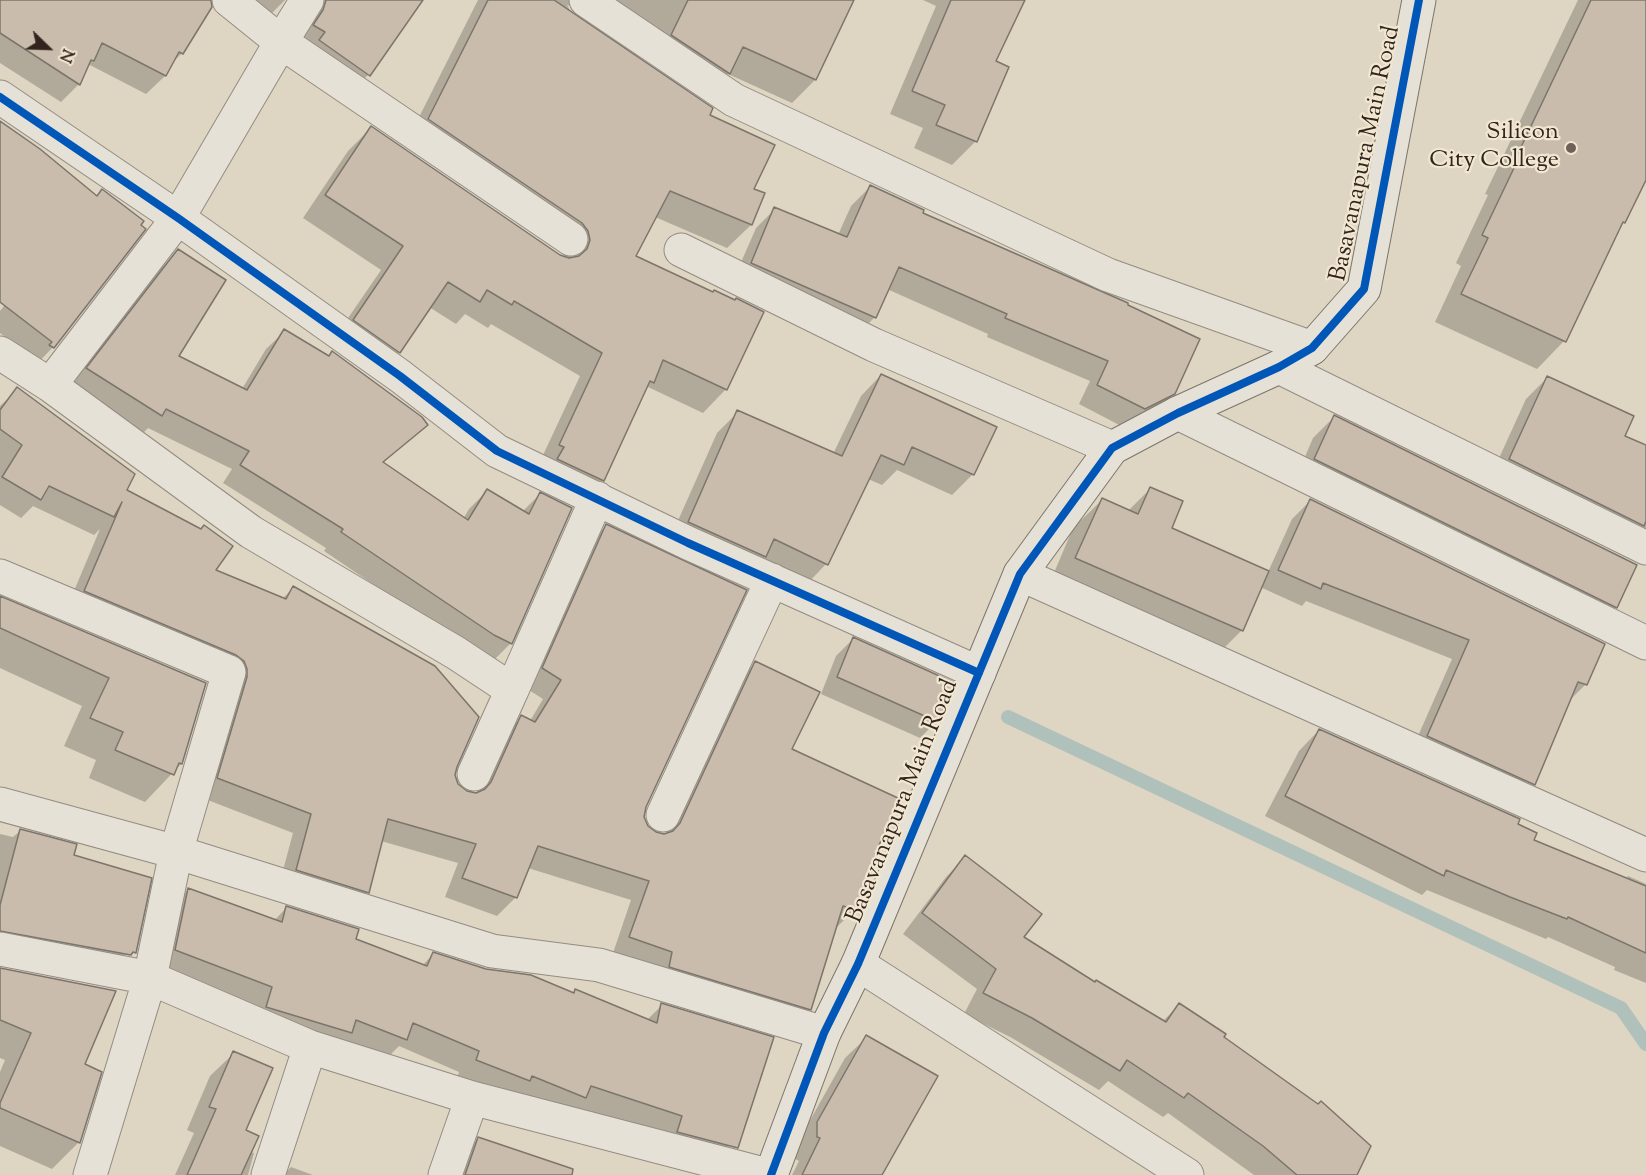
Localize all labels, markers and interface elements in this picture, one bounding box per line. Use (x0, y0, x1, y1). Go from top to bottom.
north arrow (18, 18, 78, 78)
street label: Basavanapura Main Road (1326, 24, 1408, 284)
text: N (52, 45, 78, 66)
place label: Silicon City College (1429, 120, 1559, 176)
marker: Silicon City College (1564, 141, 1578, 155)
street label: Basavanapura Main Road (842, 676, 966, 928)

